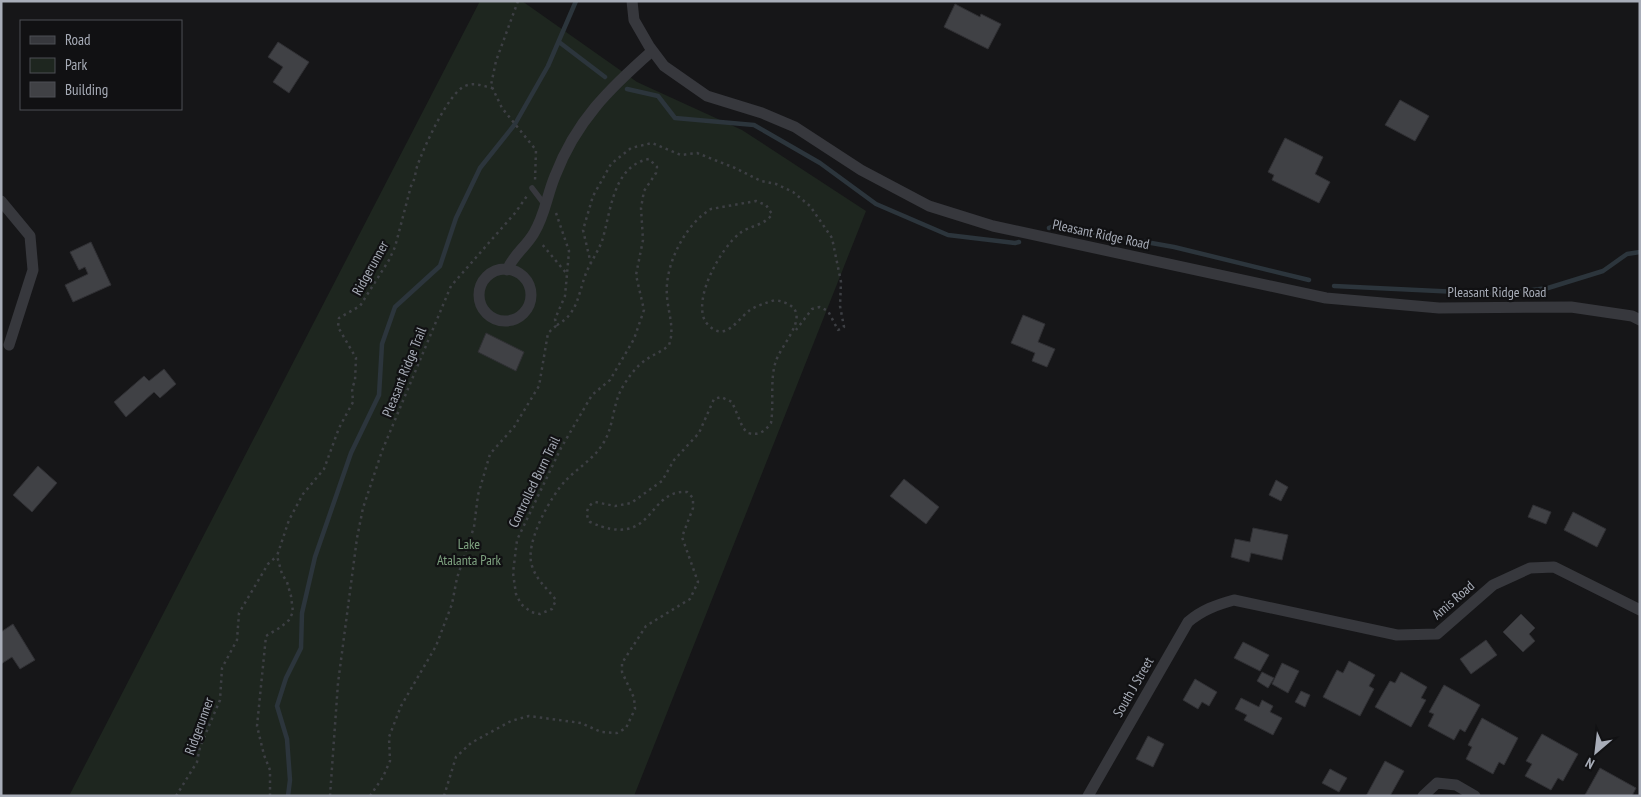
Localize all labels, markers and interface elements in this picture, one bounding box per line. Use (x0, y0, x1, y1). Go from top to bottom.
legend (20, 20, 182, 110)
text: Road (65, 30, 91, 49)
text: Park (65, 55, 87, 74)
text: Building (65, 80, 108, 99)
street label: Pleasant Ridge Road (1051, 215, 1151, 253)
street label: Ridgerunner (348, 237, 392, 298)
street label: Pleasant Ridge Road (1448, 283, 1546, 301)
street label: Pleasant Ridge Trail (378, 324, 430, 420)
street label: Controlled Burn Trail (504, 433, 564, 531)
park label: Lake Atalanta Park (437, 535, 502, 569)
street label: Amis Road (1428, 577, 1478, 623)
street label: South J Street (1109, 654, 1157, 720)
street label: Ridgerunner (180, 695, 218, 757)
north arrow (1571, 727, 1621, 777)
text: N (1582, 754, 1597, 773)

